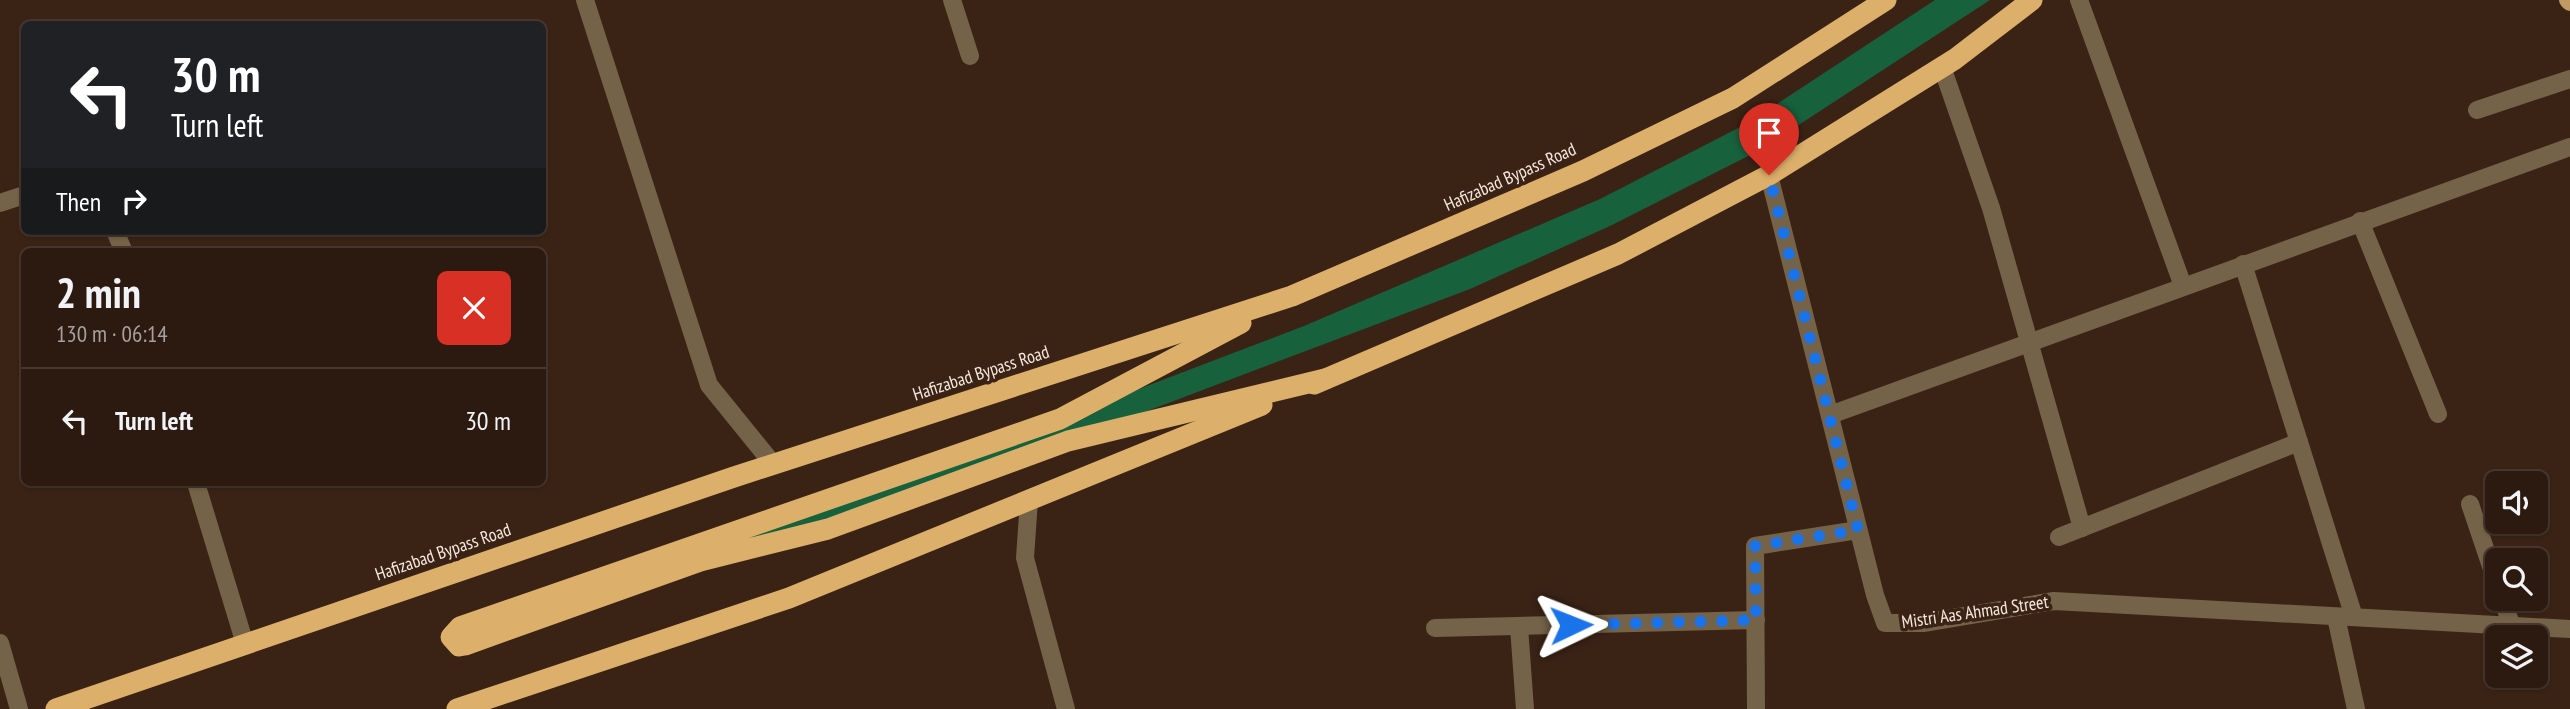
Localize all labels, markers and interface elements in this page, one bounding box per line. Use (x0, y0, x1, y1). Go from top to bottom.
text: 30 m (171, 42, 260, 106)
icon: left (56, 49, 147, 140)
pin (1739, 103, 1799, 175)
text: Turn left (171, 104, 263, 146)
icon: arrive (1750, 114, 1788, 152)
street label: Hafizabad Bypass Road (1440, 137, 1579, 216)
icon: right (115, 182, 153, 220)
text: Then (56, 185, 101, 218)
text: 2 min (56, 265, 141, 320)
button: close (437, 271, 511, 345)
text: 130 m · 06:14 (56, 319, 168, 348)
street label: Hafizabad Bypass Road (910, 340, 1052, 405)
icon: left (56, 402, 94, 440)
text: Turn left (115, 404, 193, 437)
text: 30 m (465, 404, 511, 437)
map controls (2485, 471, 2548, 688)
button: sound (2485, 471, 2548, 534)
street label: Hafizabad Bypass Road (372, 518, 514, 586)
button: search (2485, 548, 2548, 611)
position arrow (1534, 588, 1608, 662)
street label: Mistri Aas Ahmad Street (1900, 590, 2050, 633)
button: layers (2485, 625, 2548, 688)

